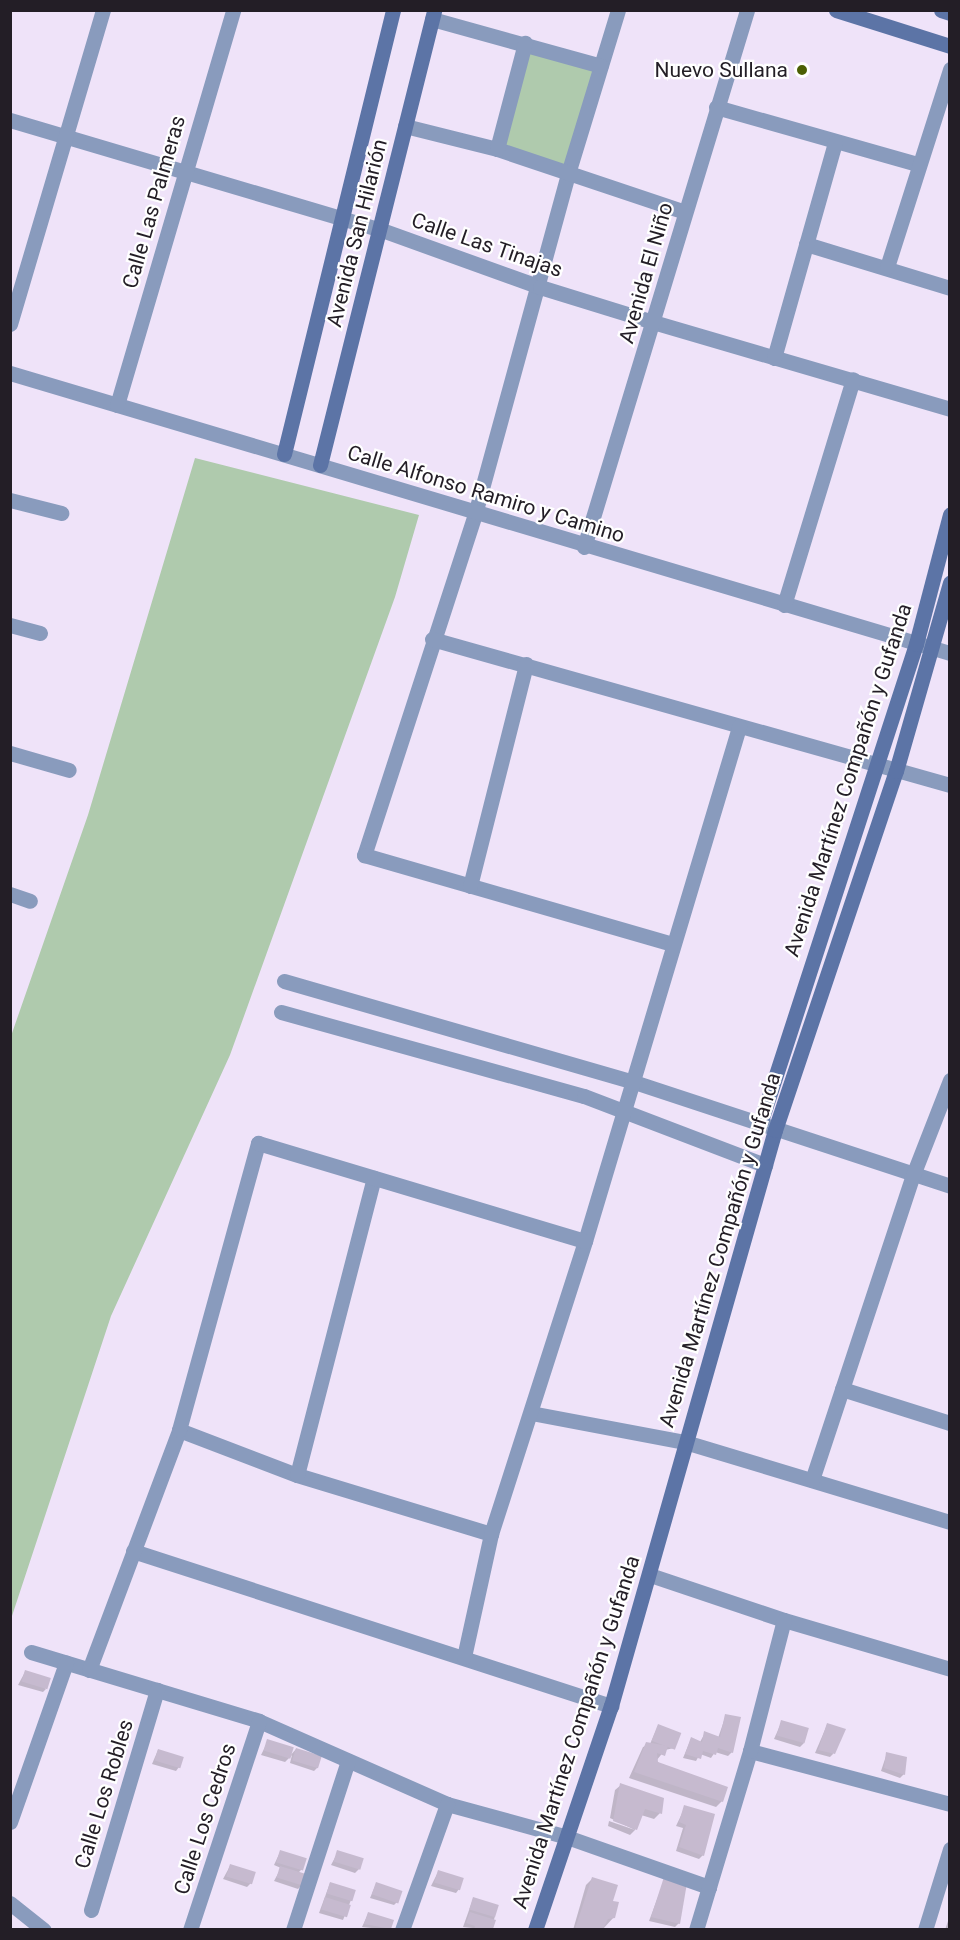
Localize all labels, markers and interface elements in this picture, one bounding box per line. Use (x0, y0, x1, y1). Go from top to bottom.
place label: Nuevo Sullana (655, 57, 788, 83)
marker: Nuevo Sullana (793, 61, 811, 79)
street label: Calle Las Palmeras (117, 113, 191, 291)
street label: Avenida San Hilarión (321, 136, 393, 330)
street label: Avenida El Niño (614, 200, 678, 346)
street label: Calle Las Tinajas (408, 207, 566, 283)
street label: Calle Alfonso Ramiro y Camino (344, 440, 628, 548)
street label: Avenida Martínez Compañón y Gufanda (779, 600, 917, 960)
street label: Avenida Martínez Compañón y Gufanda (654, 1070, 786, 1430)
street label: Avenida Martínez Compañón y Gufanda (507, 1552, 645, 1912)
street label: Calle Los Robles (69, 1716, 139, 1872)
street label: Calle Los Cedros (169, 1740, 241, 1898)

